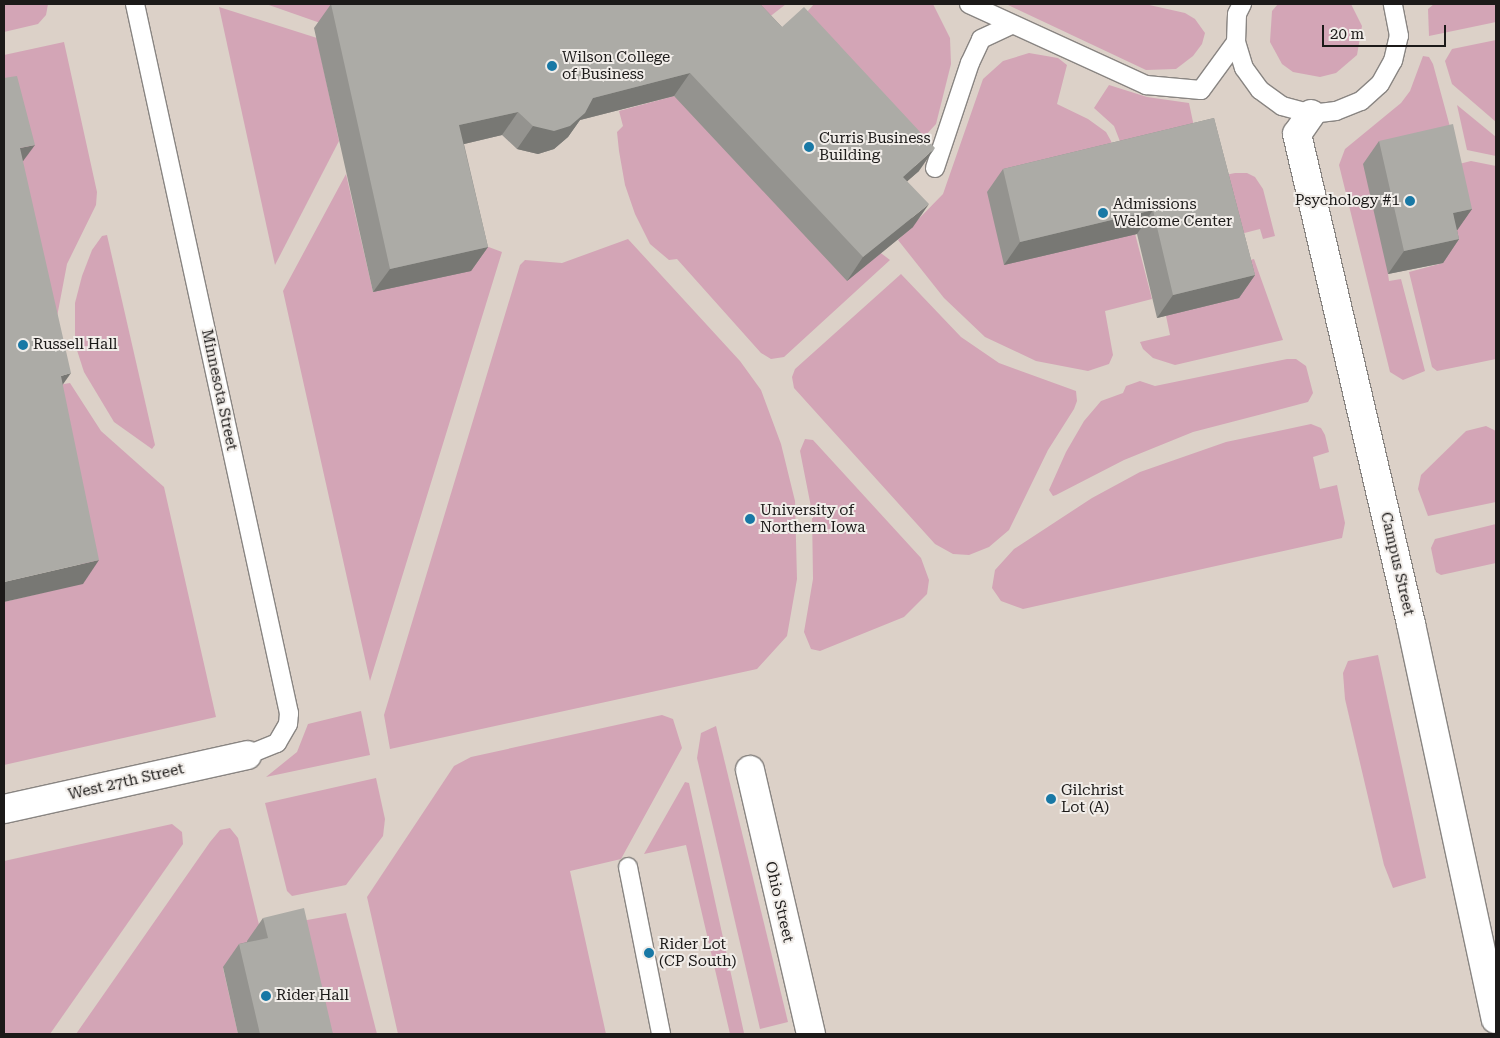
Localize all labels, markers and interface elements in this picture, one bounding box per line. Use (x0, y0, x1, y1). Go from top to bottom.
scale bar (1325, 15, 1449, 47)
text: 20 m (1330, 25, 1364, 43)
place label: Wilson College of Business (562, 48, 670, 83)
marker: Wilson College of Business (546, 60, 558, 72)
place label: Curris Business Building (819, 129, 931, 164)
marker: Curris Business Building (803, 141, 815, 153)
place label: Psychology #1 (1295, 192, 1400, 210)
place label: Admissions Welcome Center (1113, 195, 1232, 230)
marker: Psychology #1 (1404, 195, 1416, 207)
marker: Admissions Welcome Center (1097, 207, 1109, 219)
street label: Minnesota Street (197, 328, 241, 452)
place label: Russell Hall (33, 336, 117, 354)
marker: Russell Hall (17, 339, 29, 351)
place label: University of Northern Iowa (760, 501, 865, 536)
street label: Campus Street (1376, 510, 1418, 618)
marker: University of Northern Iowa (744, 513, 756, 525)
street label: West 27th Street (66, 760, 186, 804)
place label: Gilchrist Lot (A) (1061, 781, 1124, 816)
marker: Gilchrist Lot (A) (1045, 793, 1057, 805)
street label: Ohio Street (761, 860, 797, 944)
place label: Rider Lot (CP South) (659, 935, 736, 970)
marker: Rider Lot (CP South) (643, 947, 655, 959)
place label: Rider Hall (276, 987, 349, 1005)
marker: Rider Hall (260, 990, 272, 1002)

